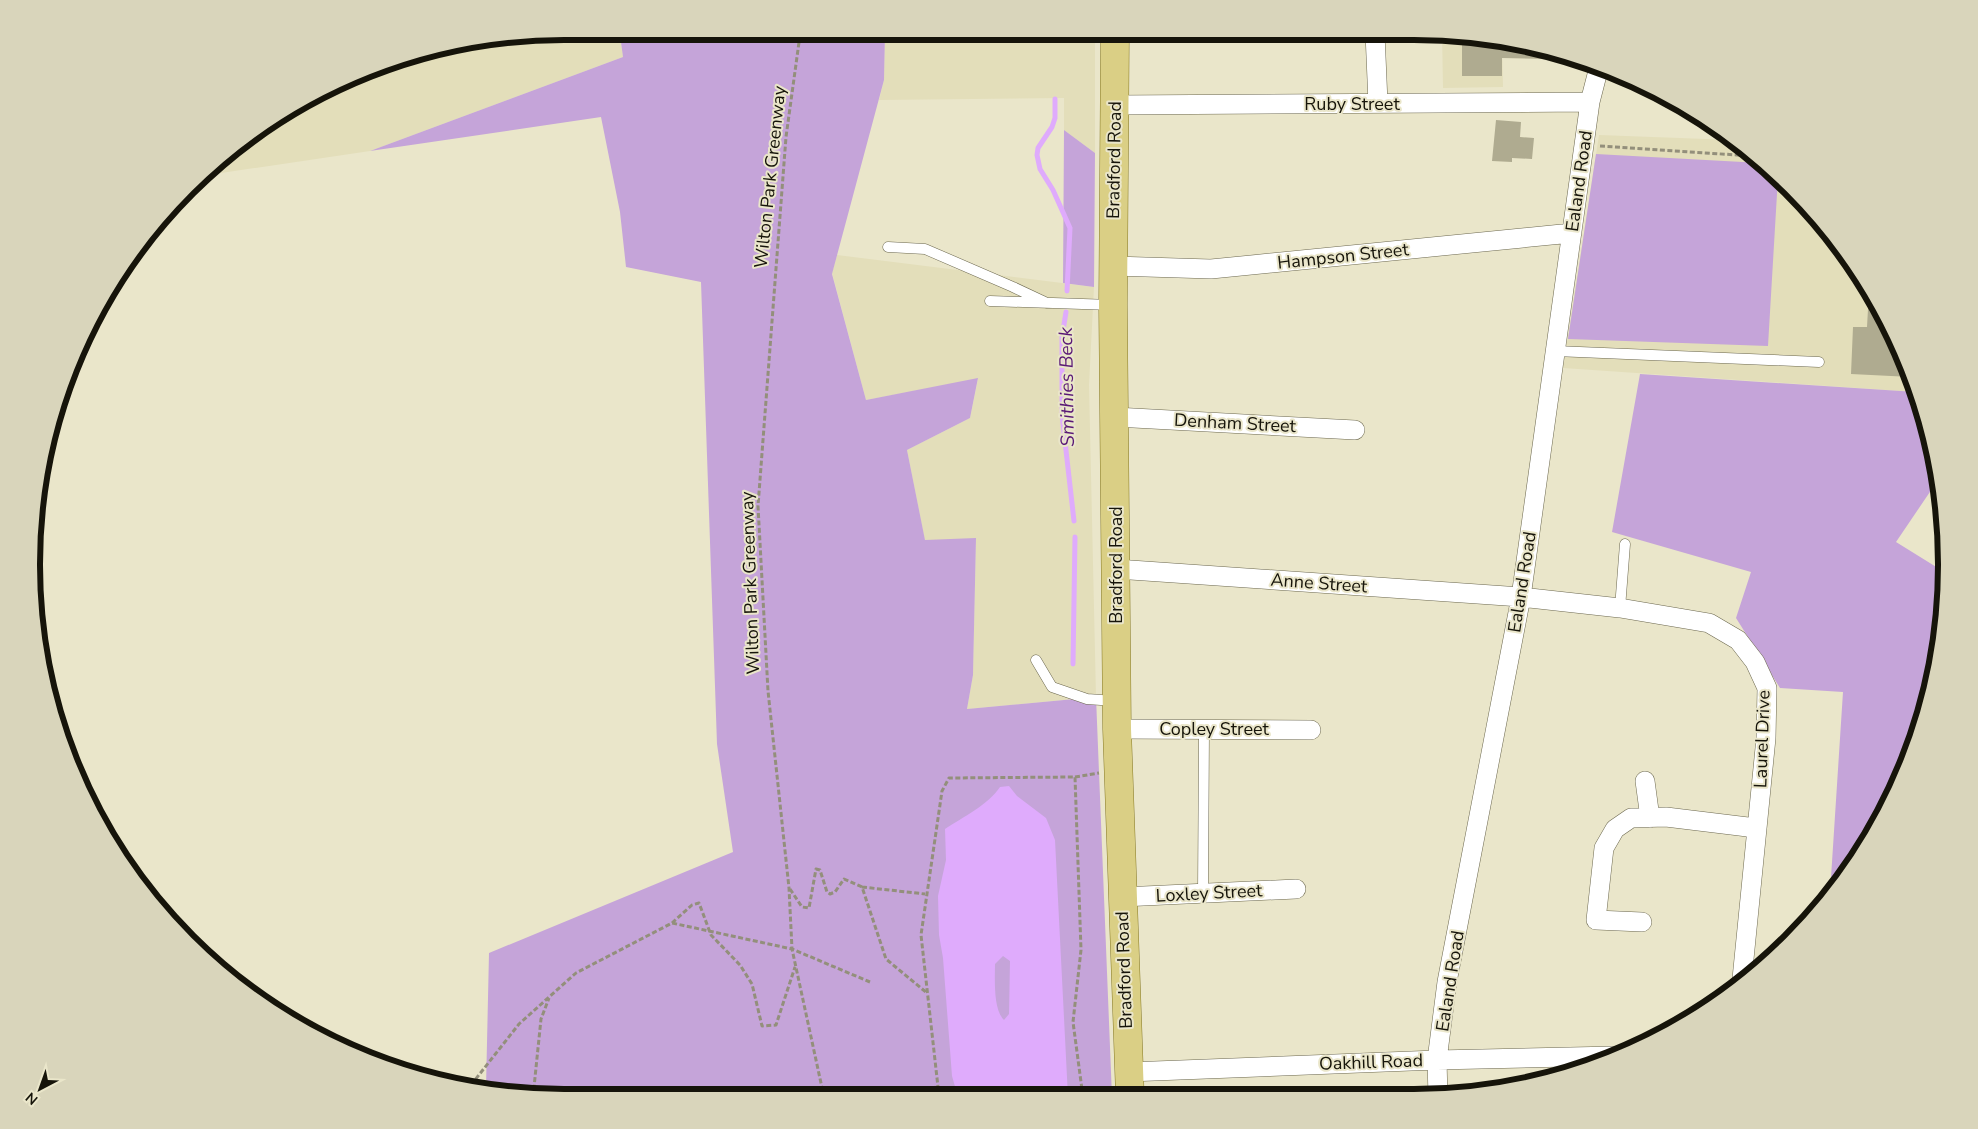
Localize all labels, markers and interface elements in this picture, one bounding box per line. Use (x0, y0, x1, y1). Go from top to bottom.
street label: Wilton Park Greenway (748, 84, 792, 269)
street label: Ruby Street (1304, 92, 1400, 116)
street label: Bradford Road (1101, 101, 1127, 219)
street label: Ealand Road (1560, 129, 1598, 233)
street label: Hampson Street (1276, 237, 1410, 275)
water label: Smithies Beck (1053, 326, 1081, 447)
street label: Denham Street (1173, 408, 1297, 438)
street label: Wilton Park Greenway (735, 490, 765, 675)
street label: Bradford Road (1104, 506, 1128, 624)
street label: Ealand Road (1502, 530, 1542, 634)
street label: Anne Street (1270, 568, 1369, 598)
street label: Laurel Drive (1748, 690, 1776, 788)
street label: Copley Street (1159, 717, 1270, 741)
street label: Loxley Street (1155, 878, 1264, 908)
street label: Bradford Road (1110, 911, 1138, 1029)
street label: Ealand Road (1430, 929, 1470, 1033)
street label: Oakhill Road (1319, 1048, 1423, 1076)
north arrow (15, 1064, 65, 1114)
text: N (22, 1088, 42, 1109)

